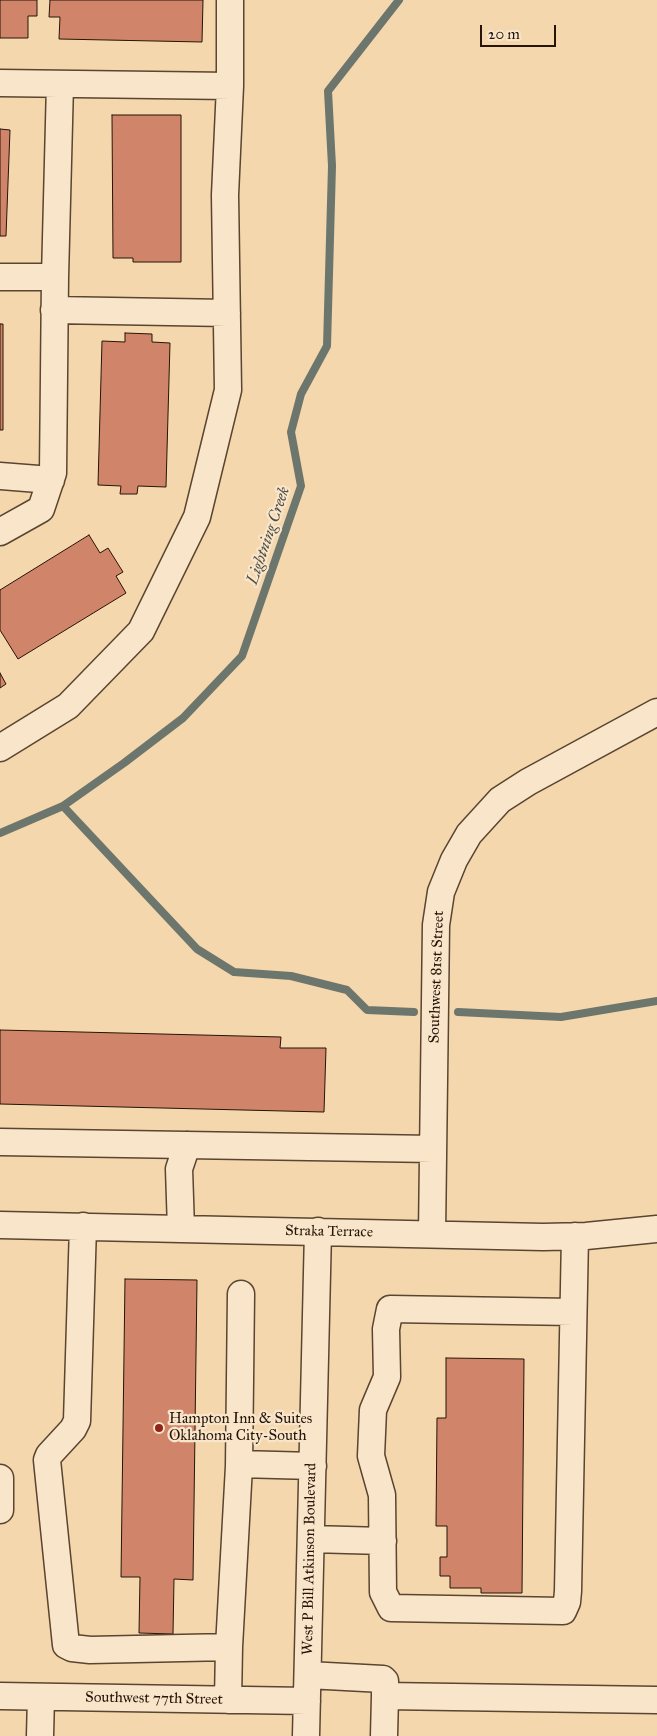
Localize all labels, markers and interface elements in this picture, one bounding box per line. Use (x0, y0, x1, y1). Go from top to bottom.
scale bar (482, 15, 558, 47)
text: 20 m (488, 25, 520, 43)
water label: Lightning Creek (243, 485, 295, 587)
street label: Southwest 81st Street (426, 910, 448, 1044)
street label: Straka Terrace (285, 1222, 373, 1242)
place label: Hampton Inn & Suites Oklahoma City-South (169, 1410, 312, 1445)
marker: Hampton Inn & Suites Oklahoma City-South (153, 1422, 165, 1434)
street label: West P Bill Atkinson Boulevard (299, 1463, 321, 1655)
street label: Southwest 77th Street (85, 1689, 223, 1709)

